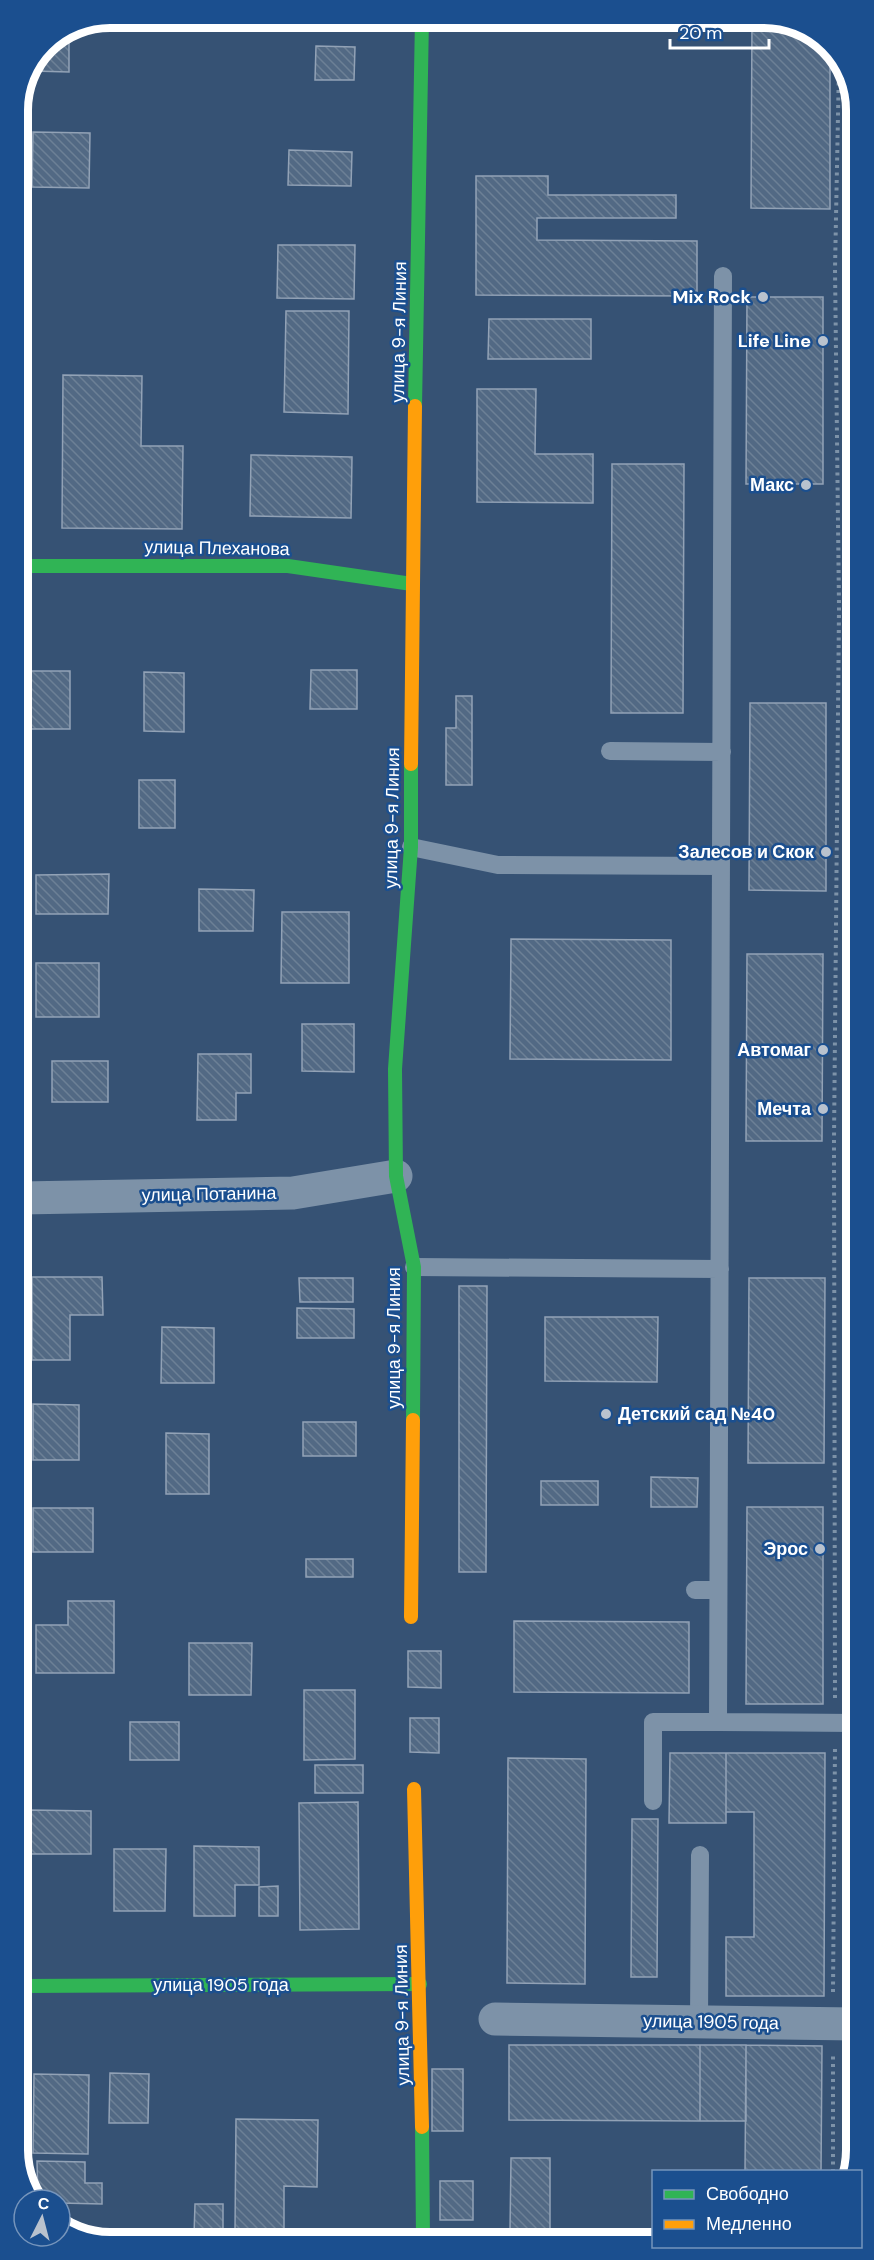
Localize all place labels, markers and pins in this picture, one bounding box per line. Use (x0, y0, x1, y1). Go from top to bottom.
place label: Mix Rock (672, 285, 752, 309)
marker: Mix Rock (756, 290, 770, 304)
place label: Life Line (738, 329, 811, 353)
marker: Life Line (816, 334, 830, 348)
place label: Макс (750, 473, 794, 497)
marker: Макс (799, 478, 813, 492)
place label: Залесов и Скок (678, 840, 815, 864)
marker: Залесов и Скок (819, 845, 833, 859)
place label: Автомаг (737, 1038, 812, 1062)
marker: Автомаг (816, 1043, 830, 1057)
place label: Мечта (757, 1097, 812, 1121)
marker: Мечта (816, 1102, 830, 1116)
place label: Детский сад №40 (618, 1402, 775, 1426)
marker: Детский сад №40 (599, 1407, 613, 1421)
place label: Эрос (763, 1537, 808, 1561)
marker: Эрос (813, 1542, 827, 1556)

